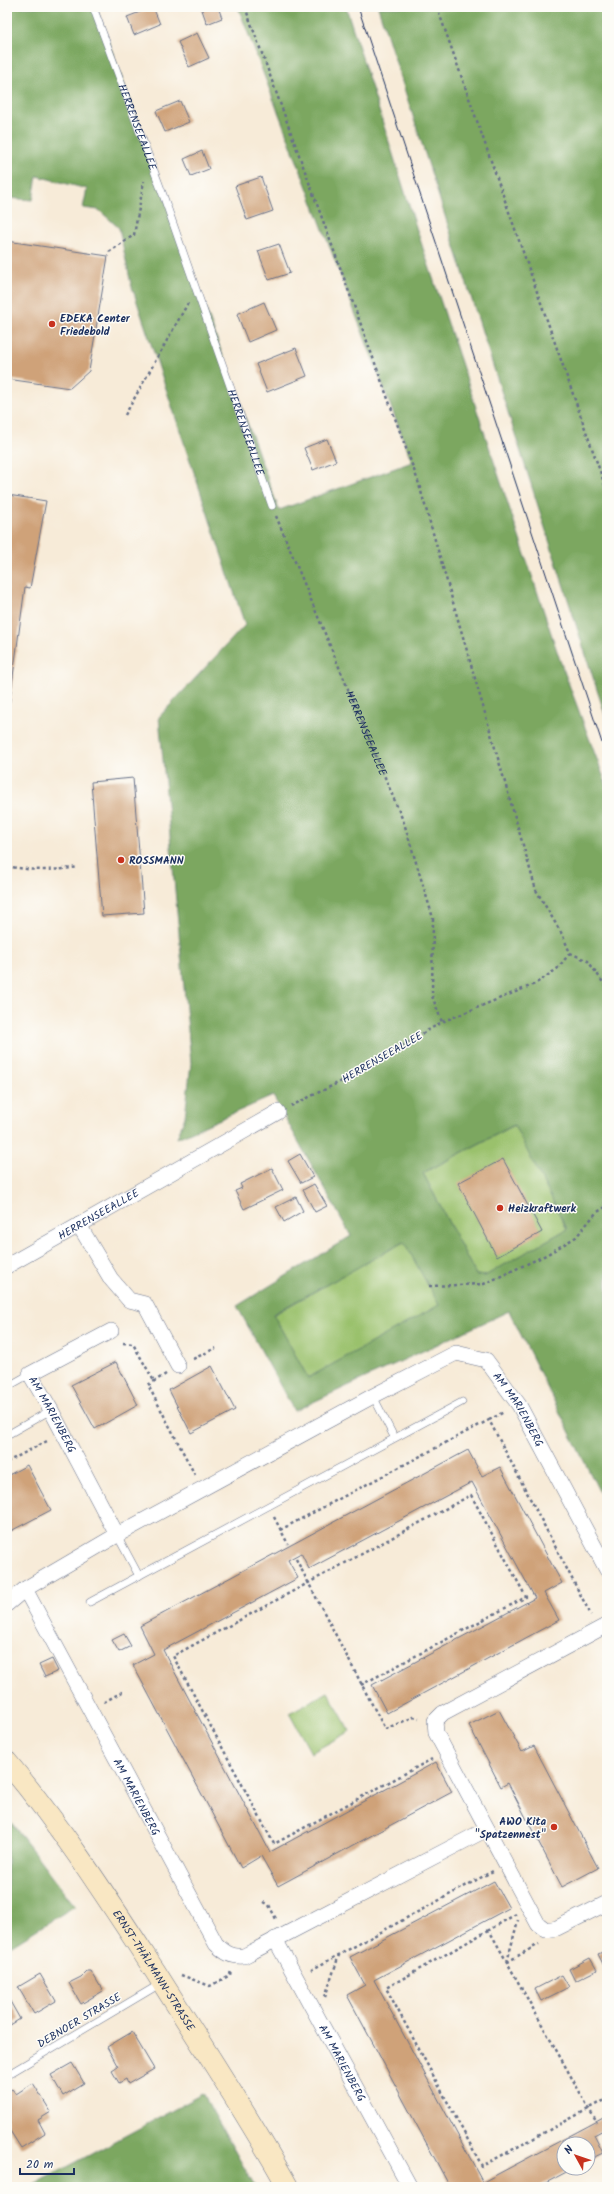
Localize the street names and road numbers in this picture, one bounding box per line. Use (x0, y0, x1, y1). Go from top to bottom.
street label: HERRENSEEALLEE (112, 82, 161, 174)
street label: HERRENSEEALLEE (222, 387, 269, 479)
street label: HERRENSEEALLEE (340, 688, 392, 779)
street label: HERRENSEEALLEE (339, 1027, 427, 1088)
street label: HERRENSEEALLEE (55, 1184, 143, 1245)
street label: AM MARIENBERG (488, 1369, 548, 1451)
street label: AM MARIENBERG (23, 1373, 80, 1457)
street label: AM MARIENBERG (108, 1755, 164, 1839)
street label: ERNST-THÄLMANN-STRASSE (107, 1906, 199, 2036)
street label: DEBNOER STRASSE (34, 1988, 125, 2053)
street label: AM MARIENBERG (313, 2021, 370, 2105)

